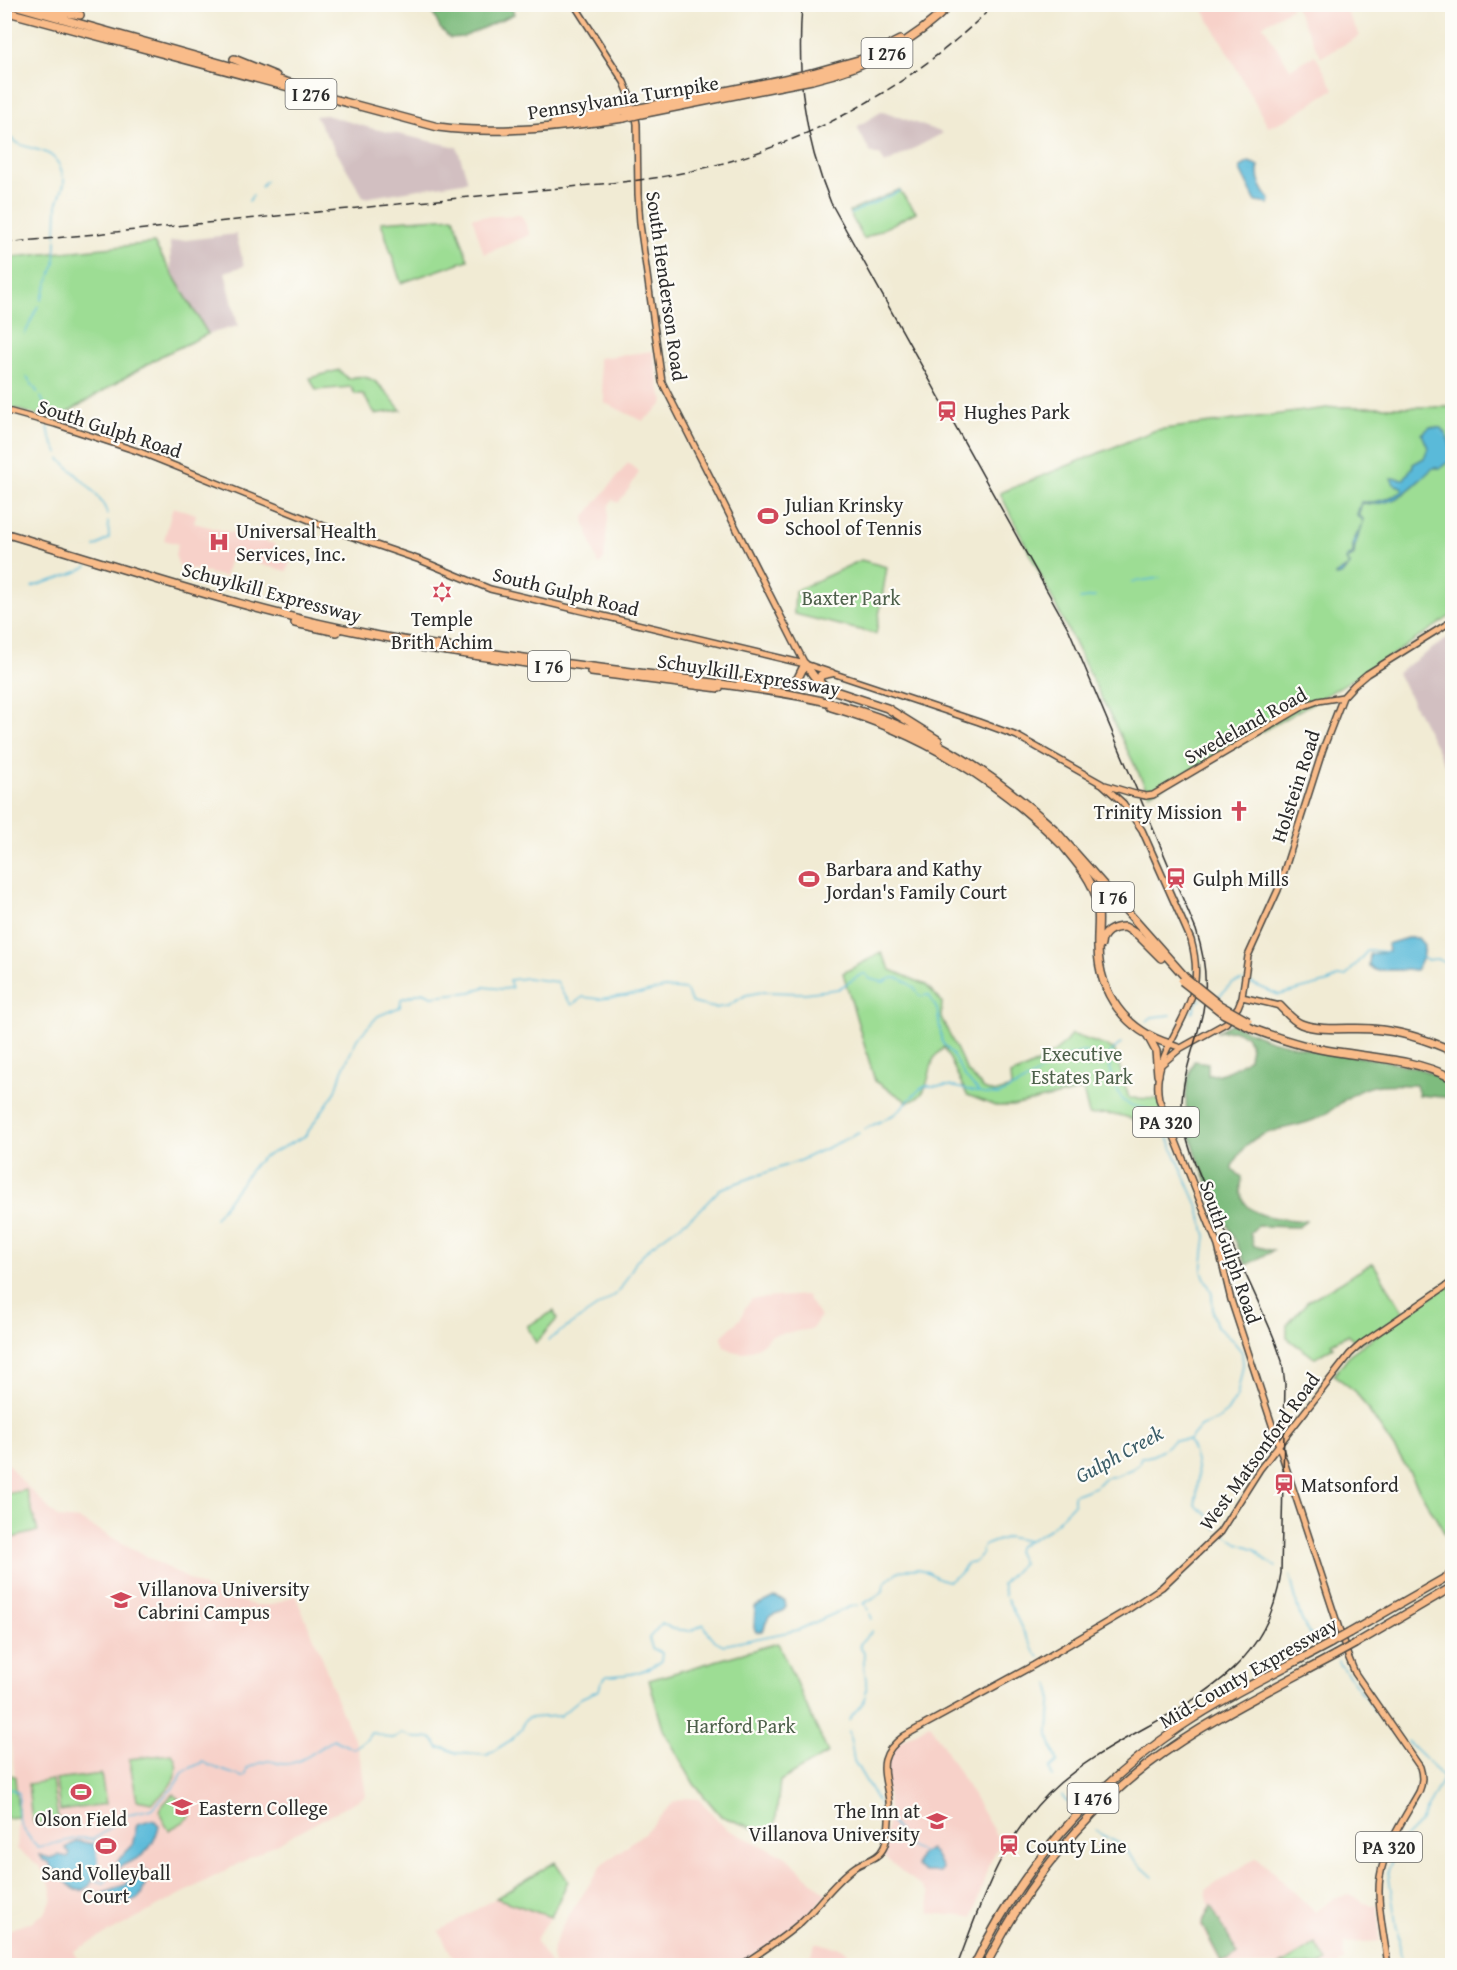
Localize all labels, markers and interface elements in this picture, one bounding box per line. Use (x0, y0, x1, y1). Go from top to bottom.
road number: I 276 (862, 38, 912, 68)
street label: Pennsylvania Turnpike (525, 68, 721, 126)
road number: I 276 (286, 79, 336, 109)
street label: South Henderson Road (639, 189, 695, 383)
street label: South Gulph Road (34, 391, 186, 465)
place label: Hughes Park (964, 397, 1070, 426)
station icon: Hughes Park (935, 399, 959, 423)
place label: Julian Krinsky School of Tennis (782, 490, 922, 542)
sports icon: Julian Krinsky School of Tennis (756, 504, 780, 528)
place label: Universal Health Services, Inc. (236, 516, 377, 568)
hospital icon: Universal Health Services, Inc. (207, 530, 231, 554)
street label: Schuylkill Expressway (179, 554, 365, 630)
street label: South Gulph Road (490, 559, 643, 623)
synagogue icon: Temple Brith Achim (430, 580, 454, 604)
park label: Baxter Park (802, 583, 901, 612)
place label: Temple Brith Achim (391, 604, 494, 656)
street label: Schuylkill Expressway (655, 645, 843, 703)
road number: I 76 (528, 651, 570, 681)
street label: Swedeland Road (1178, 679, 1312, 771)
street label: Holstein Road (1263, 726, 1327, 846)
place label: Trinity Mission (1094, 797, 1222, 826)
church icon: Trinity Mission (1227, 799, 1251, 823)
place label: Barbara and Kathy Jordan's Family Court (823, 854, 1007, 906)
place label: Gulph Mills (1193, 864, 1289, 893)
station icon: Gulph Mills (1164, 866, 1188, 890)
sports icon: Barbara and Kathy Jordan's Family Court (797, 867, 821, 891)
road number: I 76 (1092, 882, 1134, 912)
park label: Executive Estates Park (1031, 1039, 1134, 1091)
road number: PA 320 (1133, 1107, 1199, 1137)
street label: South Gulph Road (1193, 1176, 1269, 1328)
street label: West Matsonford Road (1192, 1366, 1326, 1536)
water label: Gulph Creek (1069, 1417, 1169, 1491)
place label: Matsonford (1301, 1470, 1399, 1499)
station icon: Matsonford (1272, 1472, 1296, 1496)
place label: Villanova University Cabrini Campus (138, 1574, 310, 1626)
school or university icon: Villanova University Cabrini Campus (109, 1588, 133, 1612)
street label: Mid-County Expressway (1153, 1609, 1343, 1735)
park label: Harford Park (686, 1711, 796, 1740)
sports icon: Olson Field (69, 1780, 93, 1804)
road number: I 476 (1068, 1783, 1118, 1813)
place label: Eastern College (199, 1793, 328, 1822)
school or university icon: Eastern College (170, 1795, 194, 1819)
place label: The Inn at Villanova University (748, 1796, 920, 1848)
place label: Olson Field (35, 1804, 128, 1833)
school or university icon: The Inn at Villanova University (925, 1809, 949, 1833)
place label: County Line (1026, 1831, 1127, 1860)
road number: PA 320 (1356, 1832, 1422, 1862)
station icon: County Line (997, 1833, 1021, 1857)
sports icon: Sand Volleyball Court (94, 1834, 118, 1858)
place label: Sand Volleyball Court (41, 1858, 171, 1910)

